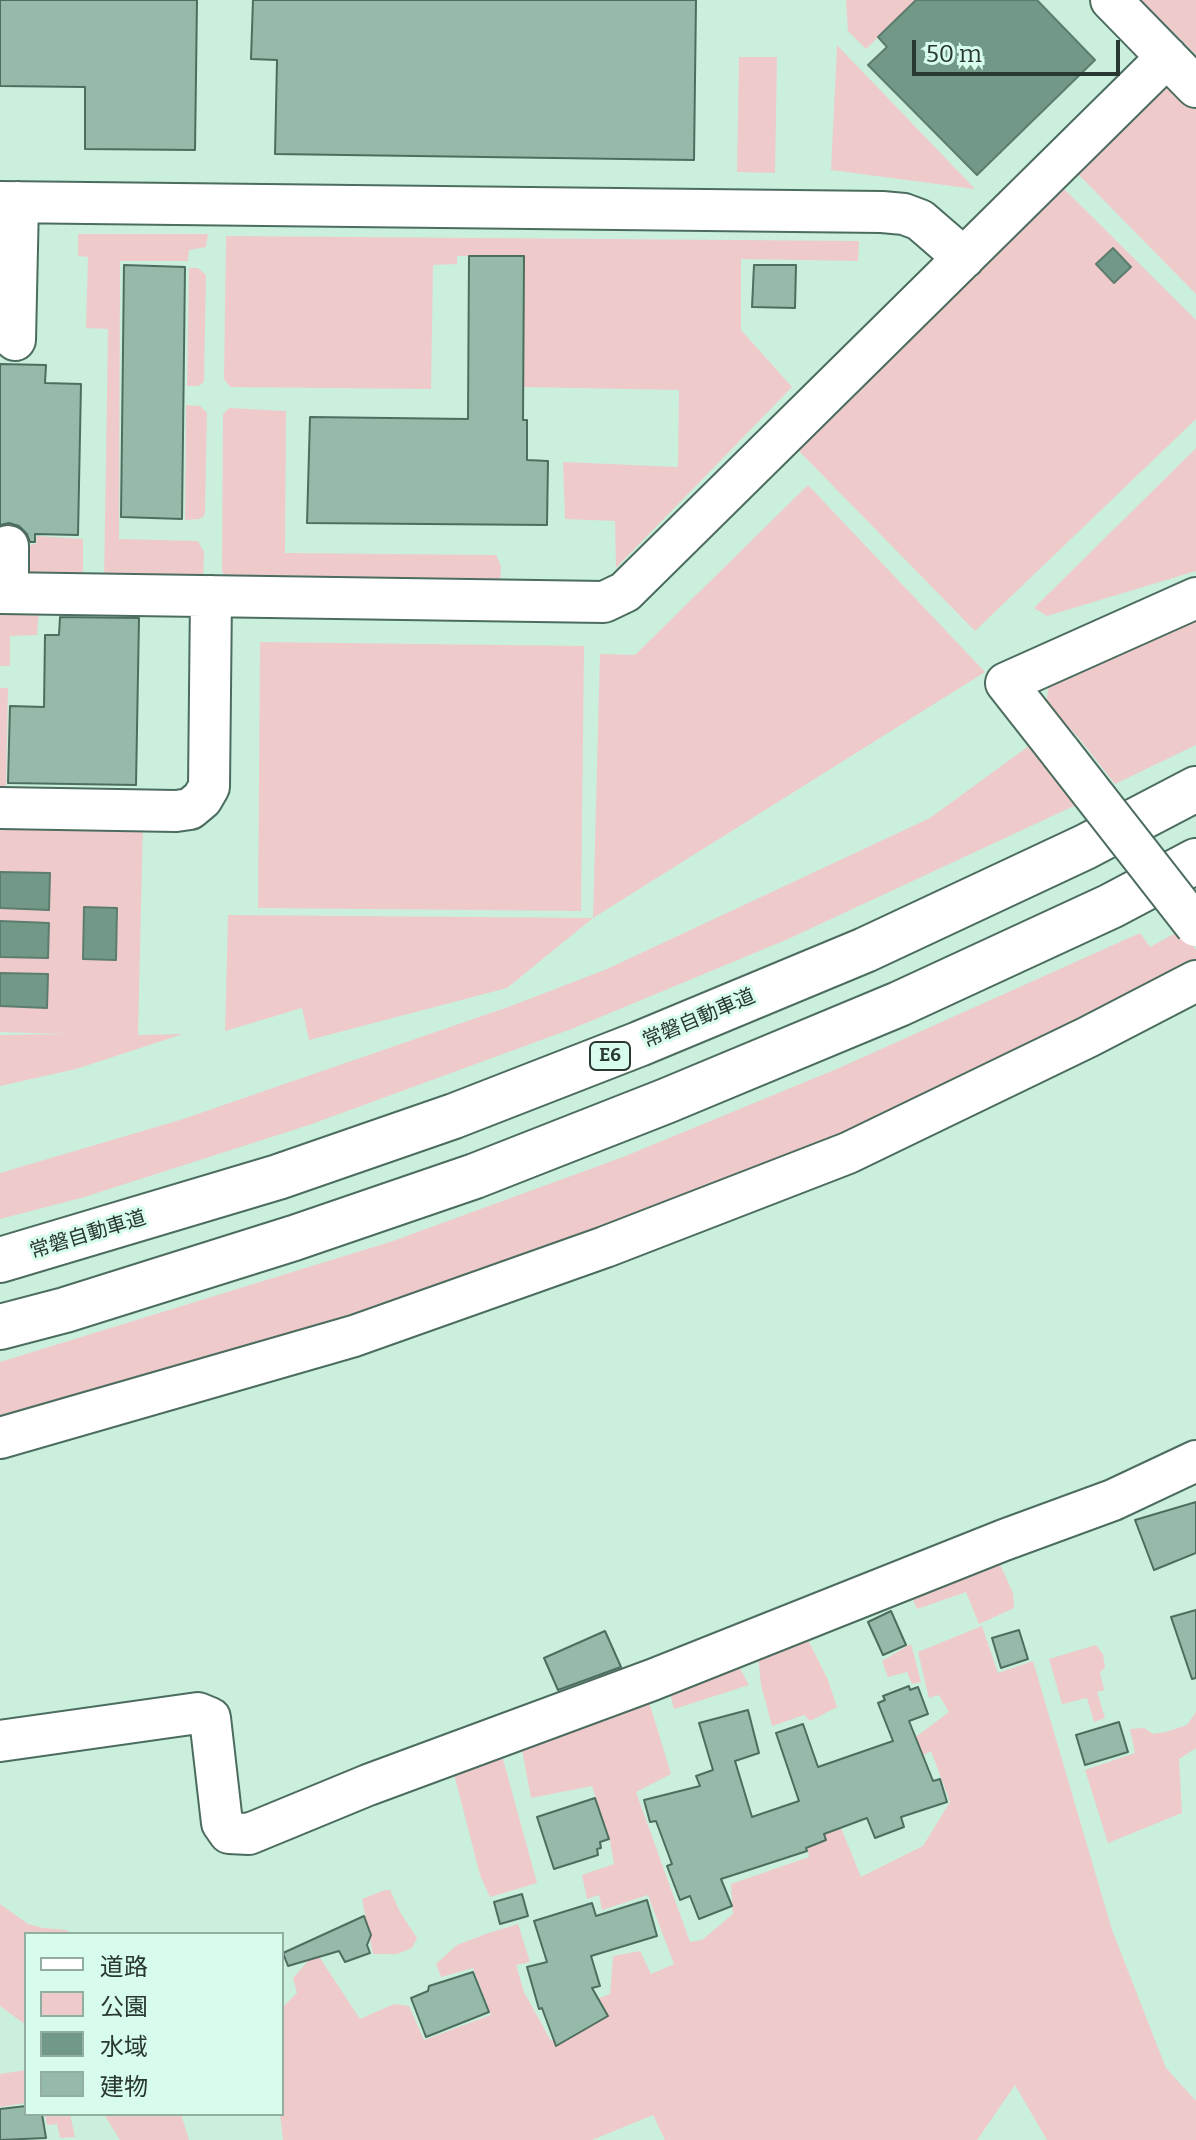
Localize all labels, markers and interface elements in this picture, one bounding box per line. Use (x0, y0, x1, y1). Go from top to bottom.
scale bar (916, 24, 1124, 74)
text: 50 m (926, 40, 982, 68)
street label: 常磐自動車道 (639, 985, 759, 1053)
road number: E6 (590, 1042, 630, 1070)
street label: 常磐自動車道 (27, 1206, 149, 1264)
legend (24, 1932, 284, 2116)
text: 道路 (100, 1953, 148, 1981)
text: 公園 (100, 1993, 148, 2021)
text: 水域 (100, 2033, 148, 2061)
text: 建物 (100, 2073, 148, 2101)

